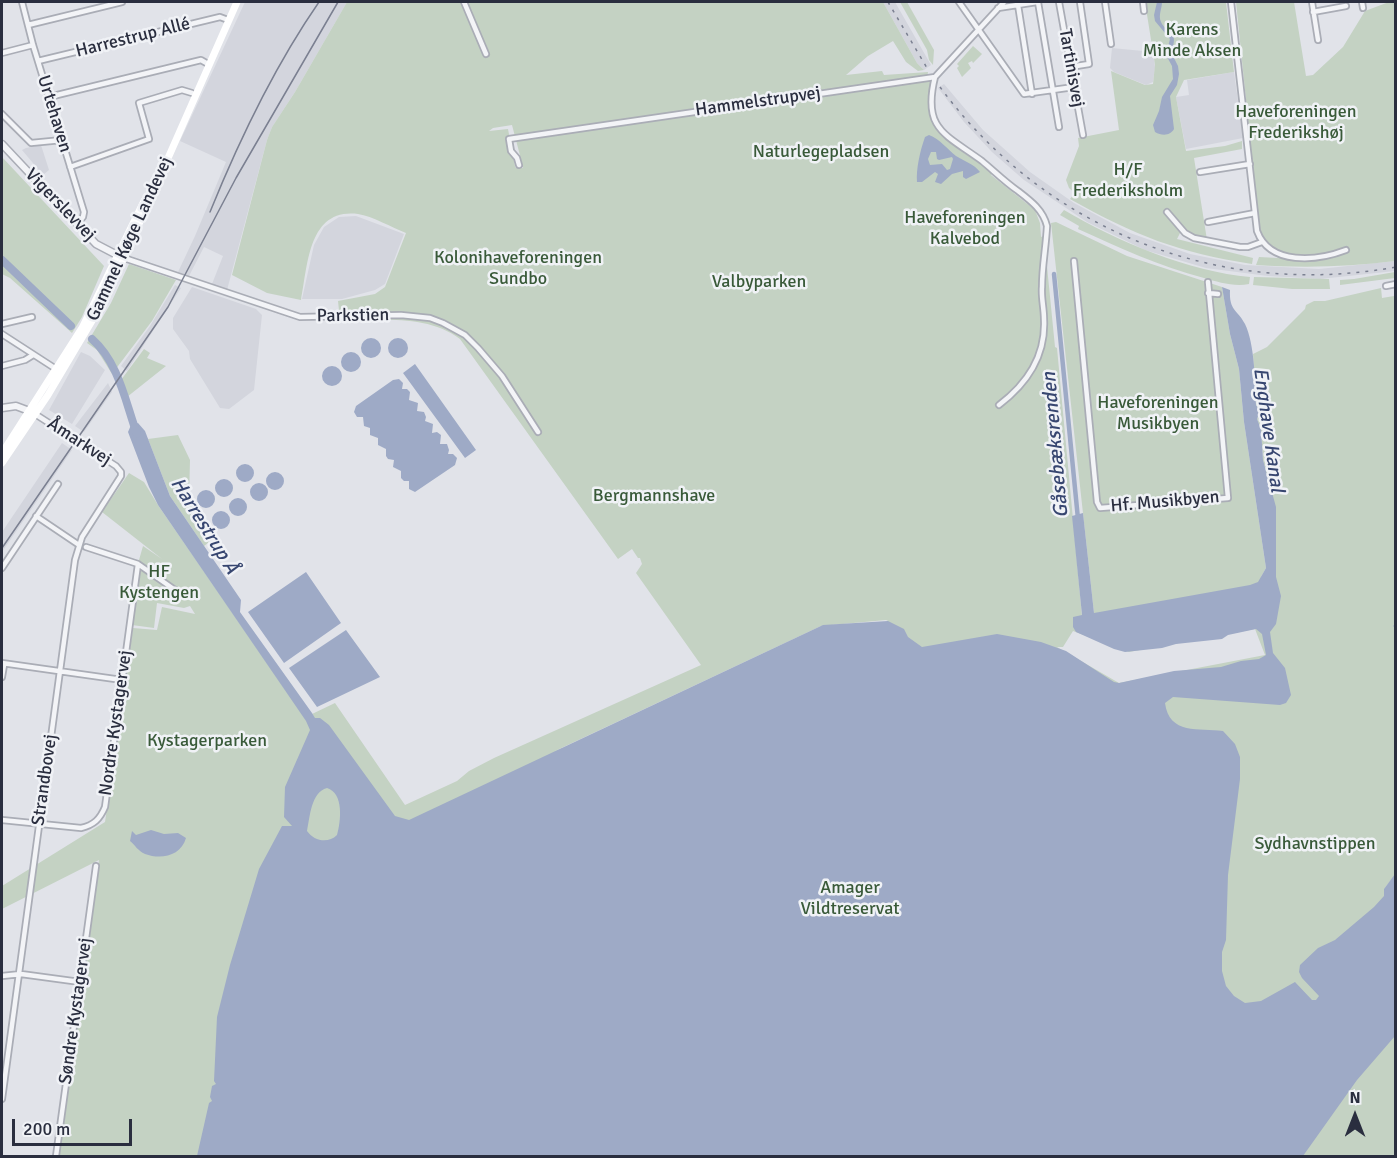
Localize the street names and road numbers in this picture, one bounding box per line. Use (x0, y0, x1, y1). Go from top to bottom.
street label: Harrestrup Allé (73, 13, 193, 63)
street label: Tartinisvej (1053, 27, 1089, 109)
street label: Urtehaven (32, 73, 76, 155)
street label: Hammelstrupvej (694, 83, 822, 121)
street label: Gammel Køge Landevej (82, 154, 178, 324)
street label: Vigerslevvej (20, 164, 100, 246)
street label: Parkstien (317, 305, 389, 327)
street label: Åmarkvej (43, 413, 115, 471)
street label: Hf. Musikbyen (1110, 486, 1220, 518)
street label: Nordre Kystagervej (95, 649, 137, 797)
street label: Strandbovej (28, 733, 62, 827)
street label: Søndre Kystagervej (55, 936, 97, 1086)

